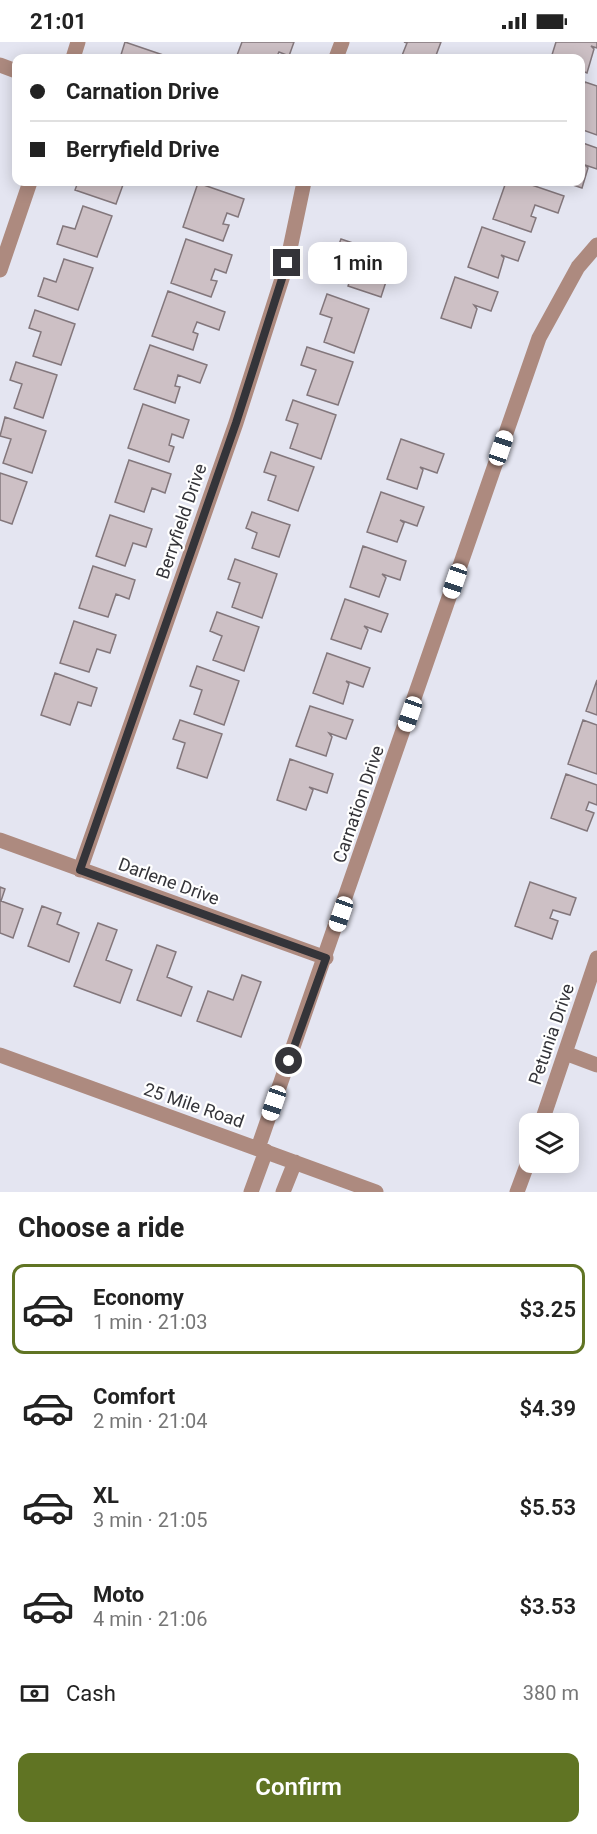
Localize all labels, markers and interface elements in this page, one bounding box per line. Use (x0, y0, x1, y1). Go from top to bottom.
text: 21:01 (30, 9, 87, 34)
text: Carnation Drive (66, 79, 219, 104)
text: Berryfield Drive (66, 137, 219, 162)
callout: 1 min (308, 242, 407, 284)
route end (273, 249, 300, 276)
text: 1 min (332, 251, 383, 275)
car (487, 428, 515, 468)
street label: Berryfield Drive (151, 461, 211, 581)
car (441, 561, 469, 601)
car (396, 694, 424, 734)
street label: Carnation Drive (328, 743, 388, 865)
street label: Darlene Drive (116, 853, 222, 909)
car (327, 894, 355, 934)
street label: Petunia Drive (524, 981, 578, 1087)
route start (275, 1047, 302, 1074)
street label: 25 Mile Road (141, 1078, 247, 1132)
car (260, 1083, 288, 1123)
map controls (519, 1113, 579, 1173)
button: layers (519, 1113, 579, 1173)
text: Choose a ride (18, 1212, 184, 1244)
icon: car (21, 1282, 75, 1336)
text: Economy (93, 1285, 184, 1310)
text: $3.25 (519, 1297, 576, 1322)
text: 1 min · 21:03 (93, 1310, 208, 1334)
icon: car (21, 1381, 75, 1435)
text: Comfort (93, 1384, 175, 1409)
text: $4.39 (519, 1396, 576, 1421)
text: 2 min · 21:04 (93, 1409, 208, 1433)
icon: car (21, 1480, 75, 1534)
text: XL (93, 1483, 119, 1508)
text: $5.53 (519, 1495, 576, 1520)
text: 3 min · 21:05 (93, 1508, 208, 1532)
icon: car (21, 1579, 75, 1633)
text: Moto (93, 1582, 144, 1607)
text: $3.53 (519, 1594, 576, 1619)
text: 4 min · 21:06 (93, 1607, 208, 1631)
icon: cash (18, 1677, 51, 1710)
text: Cash (66, 1681, 116, 1706)
text: 380 m (523, 1681, 579, 1705)
button: Confirm (18, 1753, 579, 1822)

